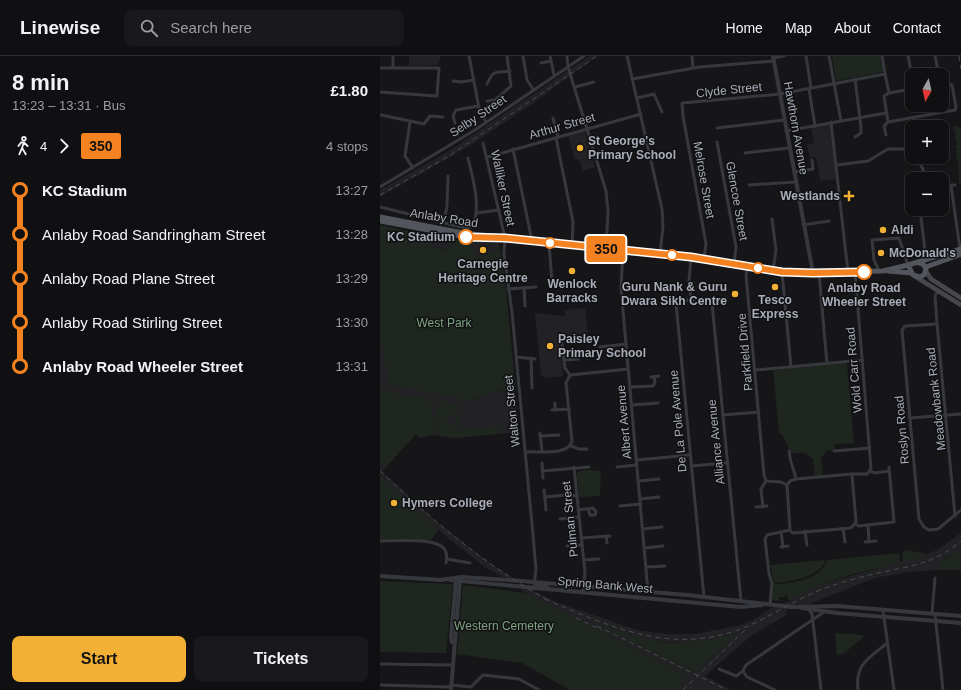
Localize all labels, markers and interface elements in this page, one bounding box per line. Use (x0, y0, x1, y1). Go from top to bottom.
search box (124, 10, 404, 46)
text: Linewise (20, 17, 100, 38)
icon: search (138, 17, 160, 39)
text: Search here (170, 19, 252, 36)
text: Home (726, 20, 763, 36)
text: Map (785, 20, 812, 36)
text: About (834, 20, 871, 36)
text: Contact (893, 20, 941, 36)
north arrow (905, 68, 949, 112)
map controls (905, 68, 949, 216)
text: 8 min (12, 70, 69, 95)
street label: Clyde Street (695, 80, 763, 100)
street label: Hawthorn Avenue (781, 80, 811, 176)
text: £1.80 (330, 82, 368, 99)
street label: Selby Street (447, 92, 510, 140)
text: 13:23 – 13:31 · Bus (12, 98, 125, 113)
street label: Arthur Street (527, 110, 597, 142)
button: + (905, 120, 949, 164)
place label: St George's Primary School (588, 134, 676, 162)
icon: walk (12, 135, 34, 157)
icon: forward (53, 135, 75, 157)
text: 350 (89, 138, 113, 154)
text: 4 (40, 139, 47, 154)
text: 4 stops (326, 139, 368, 154)
street label: Melrose Street (690, 140, 718, 220)
marker: St George's Primary School (575, 143, 585, 153)
street label: Walliker Street (488, 149, 518, 228)
street label: Glencoe Street (723, 160, 751, 242)
button: − (905, 172, 949, 216)
text: KC Stadium (42, 182, 127, 199)
text: 13:27 (335, 183, 368, 198)
place label: Westlands (780, 189, 840, 203)
marker: Westlands (843, 190, 855, 202)
street label: Anlaby Road (409, 206, 479, 230)
place label: Aldi (891, 223, 914, 237)
marker: Aldi (878, 225, 888, 235)
text: Anlaby Road Sandringham Street (42, 226, 265, 243)
text: 13:28 (335, 227, 368, 242)
marker: KC Stadium (458, 229, 474, 245)
place label: KC Stadium (387, 230, 455, 244)
line badge: 350 (583, 236, 629, 262)
unlabelled marker (544, 237, 556, 249)
text: 350 (594, 241, 618, 257)
marker: Carnegie Heritage Centre (478, 245, 488, 255)
place label: McDonald's (889, 246, 956, 260)
marker: McDonald's (876, 248, 886, 258)
unlabelled marker (666, 249, 678, 261)
place label: Carnegie Heritage Centre (438, 257, 528, 285)
unlabelled marker (752, 262, 764, 274)
marker: Anlaby Road Wheeler Street (856, 264, 872, 280)
marker: Wenlock Barracks (567, 266, 577, 276)
text: Anlaby Road Plane Street (42, 270, 215, 287)
text: 13:29 (335, 271, 368, 286)
place label: Wenlock Barracks (546, 277, 598, 305)
place label: Guru Nank & Guru Dwara Sikh Centre (621, 280, 727, 308)
place label: Anlaby Road Wheeler Street (822, 281, 906, 309)
marker: Tesco Express (770, 282, 780, 292)
marker: Guru Nank & Guru Dwara Sikh Centre (730, 289, 740, 299)
place label: Tesco Express (752, 293, 799, 321)
street label: Parkfield Drive (735, 312, 755, 391)
text: Anlaby Road Stirling Street (42, 314, 222, 331)
text: 13:30 (335, 315, 368, 330)
park label: West Park (416, 316, 473, 330)
street label: Wold Carr Road (843, 327, 865, 413)
place label: Paisley Primary School (558, 332, 646, 360)
marker: Paisley Primary School (545, 341, 555, 351)
street label: Meadowbank Road (924, 347, 948, 451)
text: Anlaby Road Wheeler Street (42, 358, 243, 375)
text: 13:31 (335, 359, 368, 374)
street label: De La Pole Avenue (667, 369, 689, 473)
street label: Walton Street (501, 374, 523, 448)
street label: Albert Avenue (614, 384, 634, 460)
street label: Roslyn Road (892, 395, 912, 465)
street label: Alliance Avenue (705, 399, 727, 485)
street label: Pulman Street (559, 480, 581, 558)
place label: Hymers College (402, 496, 493, 510)
marker: Hymers College (389, 498, 399, 508)
street label: Spring Bank West (557, 574, 654, 596)
park label: Western Cemetery (454, 619, 554, 633)
button: Start (12, 636, 186, 682)
button: Tickets (194, 636, 368, 682)

